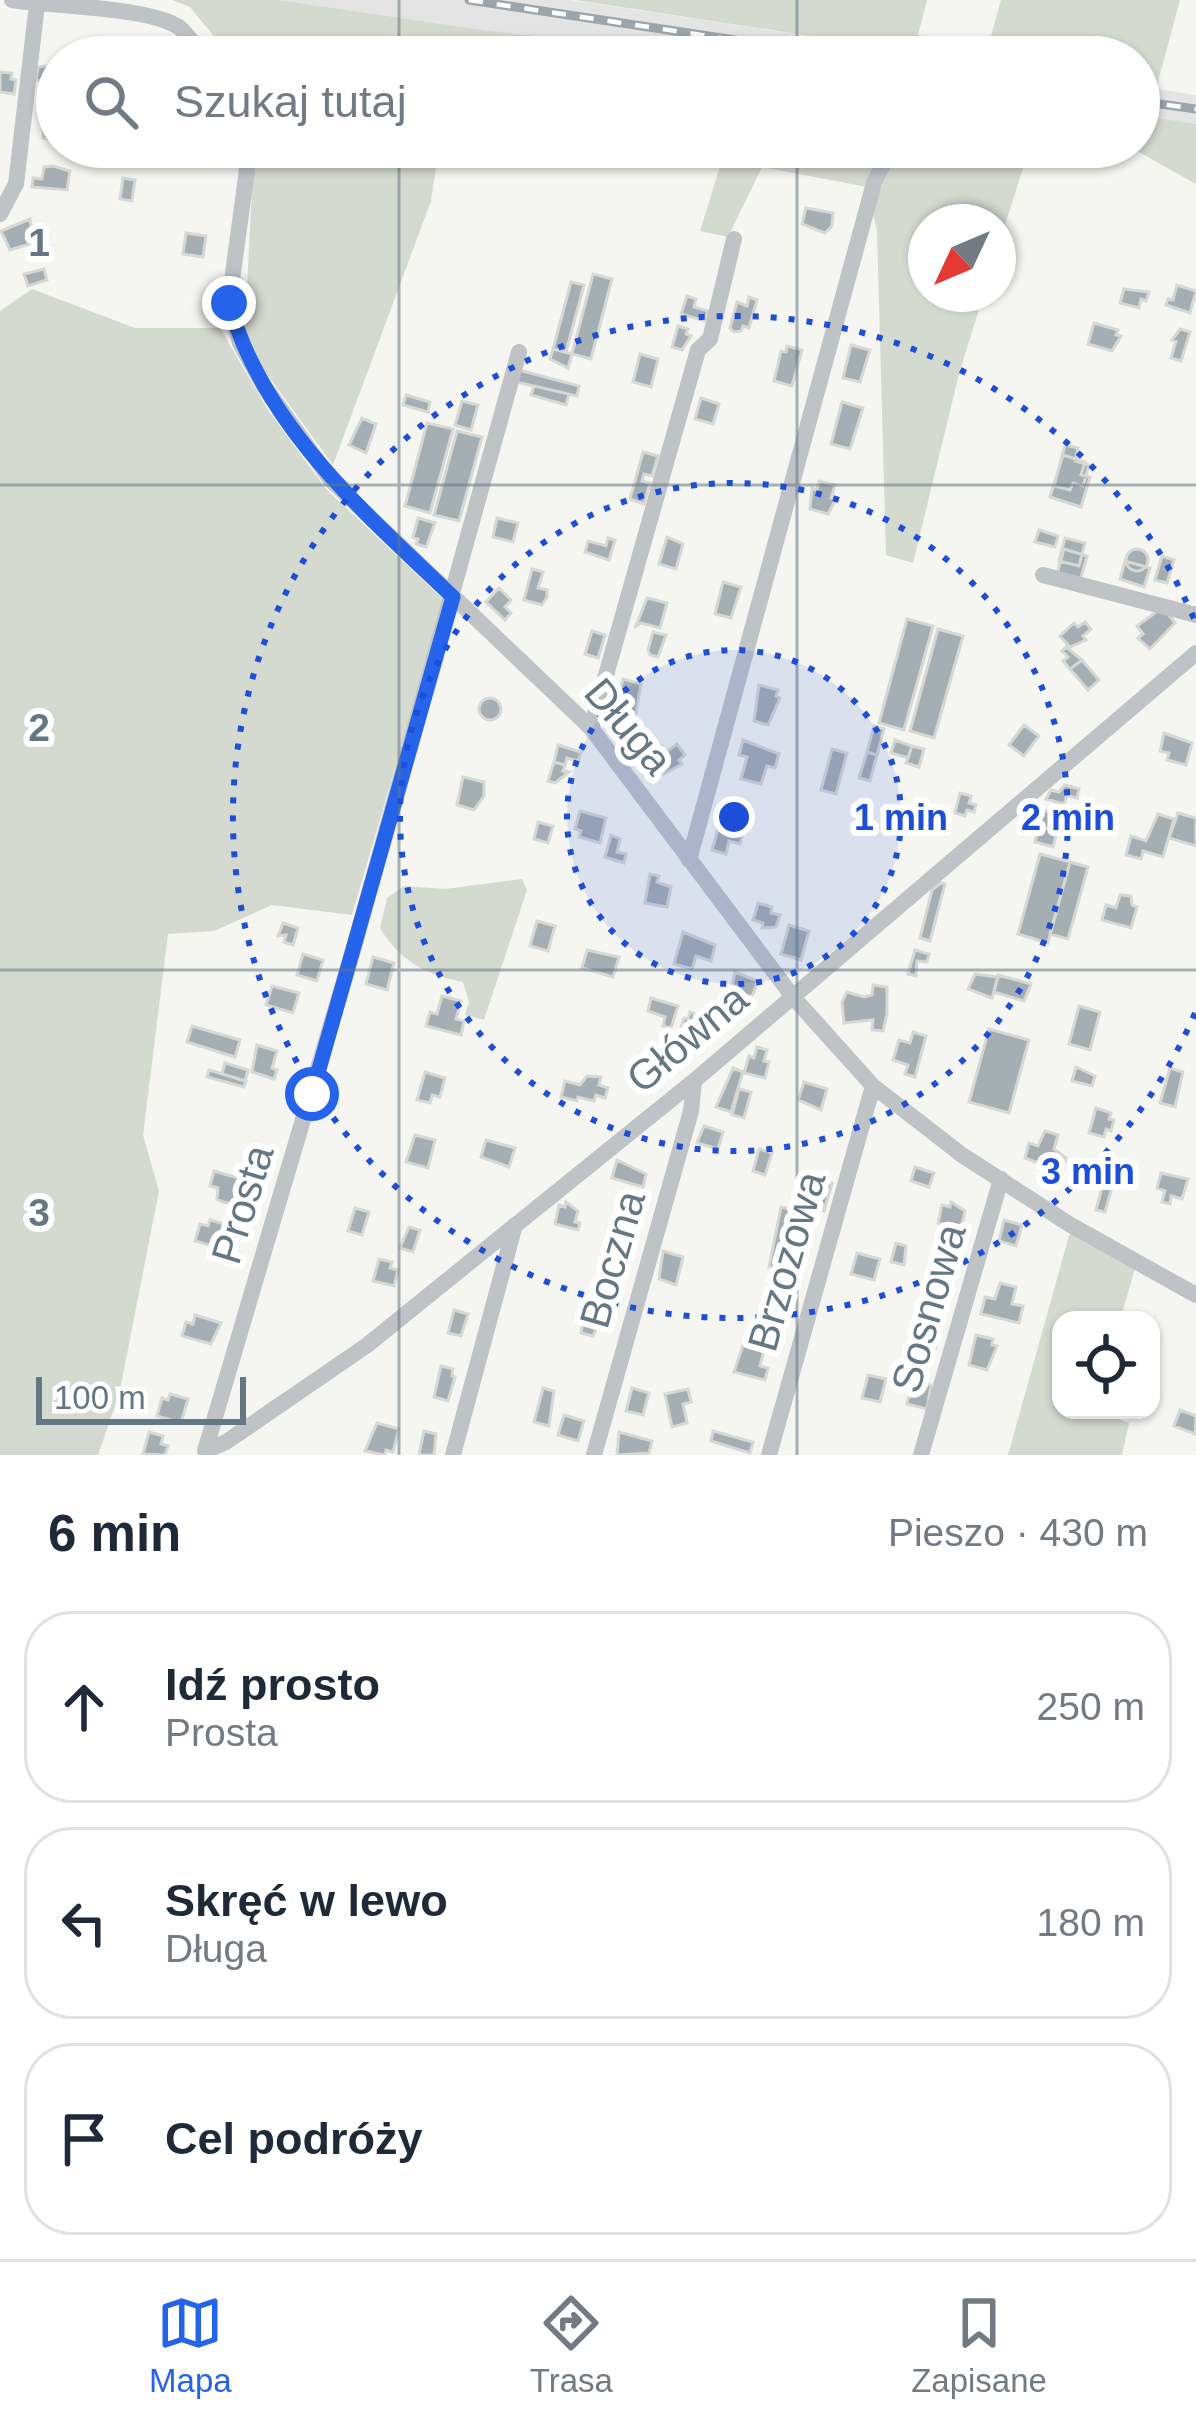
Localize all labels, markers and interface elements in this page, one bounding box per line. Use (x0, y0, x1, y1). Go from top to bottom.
search box (36, 36, 1160, 168)
icon: search (78, 69, 144, 135)
text: Szukaj tutaj (174, 76, 407, 127)
north arrow (908, 204, 1016, 312)
text: 1 (28, 221, 50, 264)
route end (202, 276, 256, 330)
street label: Długa (575, 669, 682, 784)
text: 2 (28, 706, 50, 749)
centre of rings (713, 796, 755, 838)
text: 1 min (854, 797, 948, 838)
text: 2 min (1021, 797, 1115, 838)
street label: Główna (618, 974, 757, 1102)
route start (285, 1067, 339, 1121)
street label: Prosta (202, 1139, 283, 1269)
text: 3 min (1041, 1151, 1135, 1192)
street label: Brzozowa (738, 1165, 835, 1356)
street label: Boczna (571, 1185, 655, 1333)
text: 3 (28, 1191, 50, 1234)
street label: Sosnowa (882, 1218, 975, 1398)
map controls (1052, 1311, 1160, 1419)
button: locate (1052, 1311, 1160, 1419)
scale bar (36, 1371, 246, 1424)
text: 100 m (54, 1379, 146, 1416)
text: 6 min (48, 1505, 181, 1562)
text: Pieszo · 430 m (888, 1511, 1148, 1554)
text: Idź prosto (165, 1659, 380, 1710)
icon: ahead (51, 1674, 117, 1740)
text: 250 m (1037, 1685, 1145, 1728)
text: Prosta (165, 1711, 278, 1754)
text: Skręć w lewo (165, 1875, 448, 1926)
icon: left (51, 1890, 117, 1956)
text: 180 m (1037, 1901, 1145, 1944)
text: Długa (165, 1927, 267, 1970)
icon: arrive (51, 2106, 117, 2172)
text: Cel podróży (165, 2113, 423, 2164)
tab: Mapa (149, 2290, 232, 2400)
tab: Trasa (530, 2290, 613, 2400)
tab: Zapisane (911, 2290, 1047, 2400)

